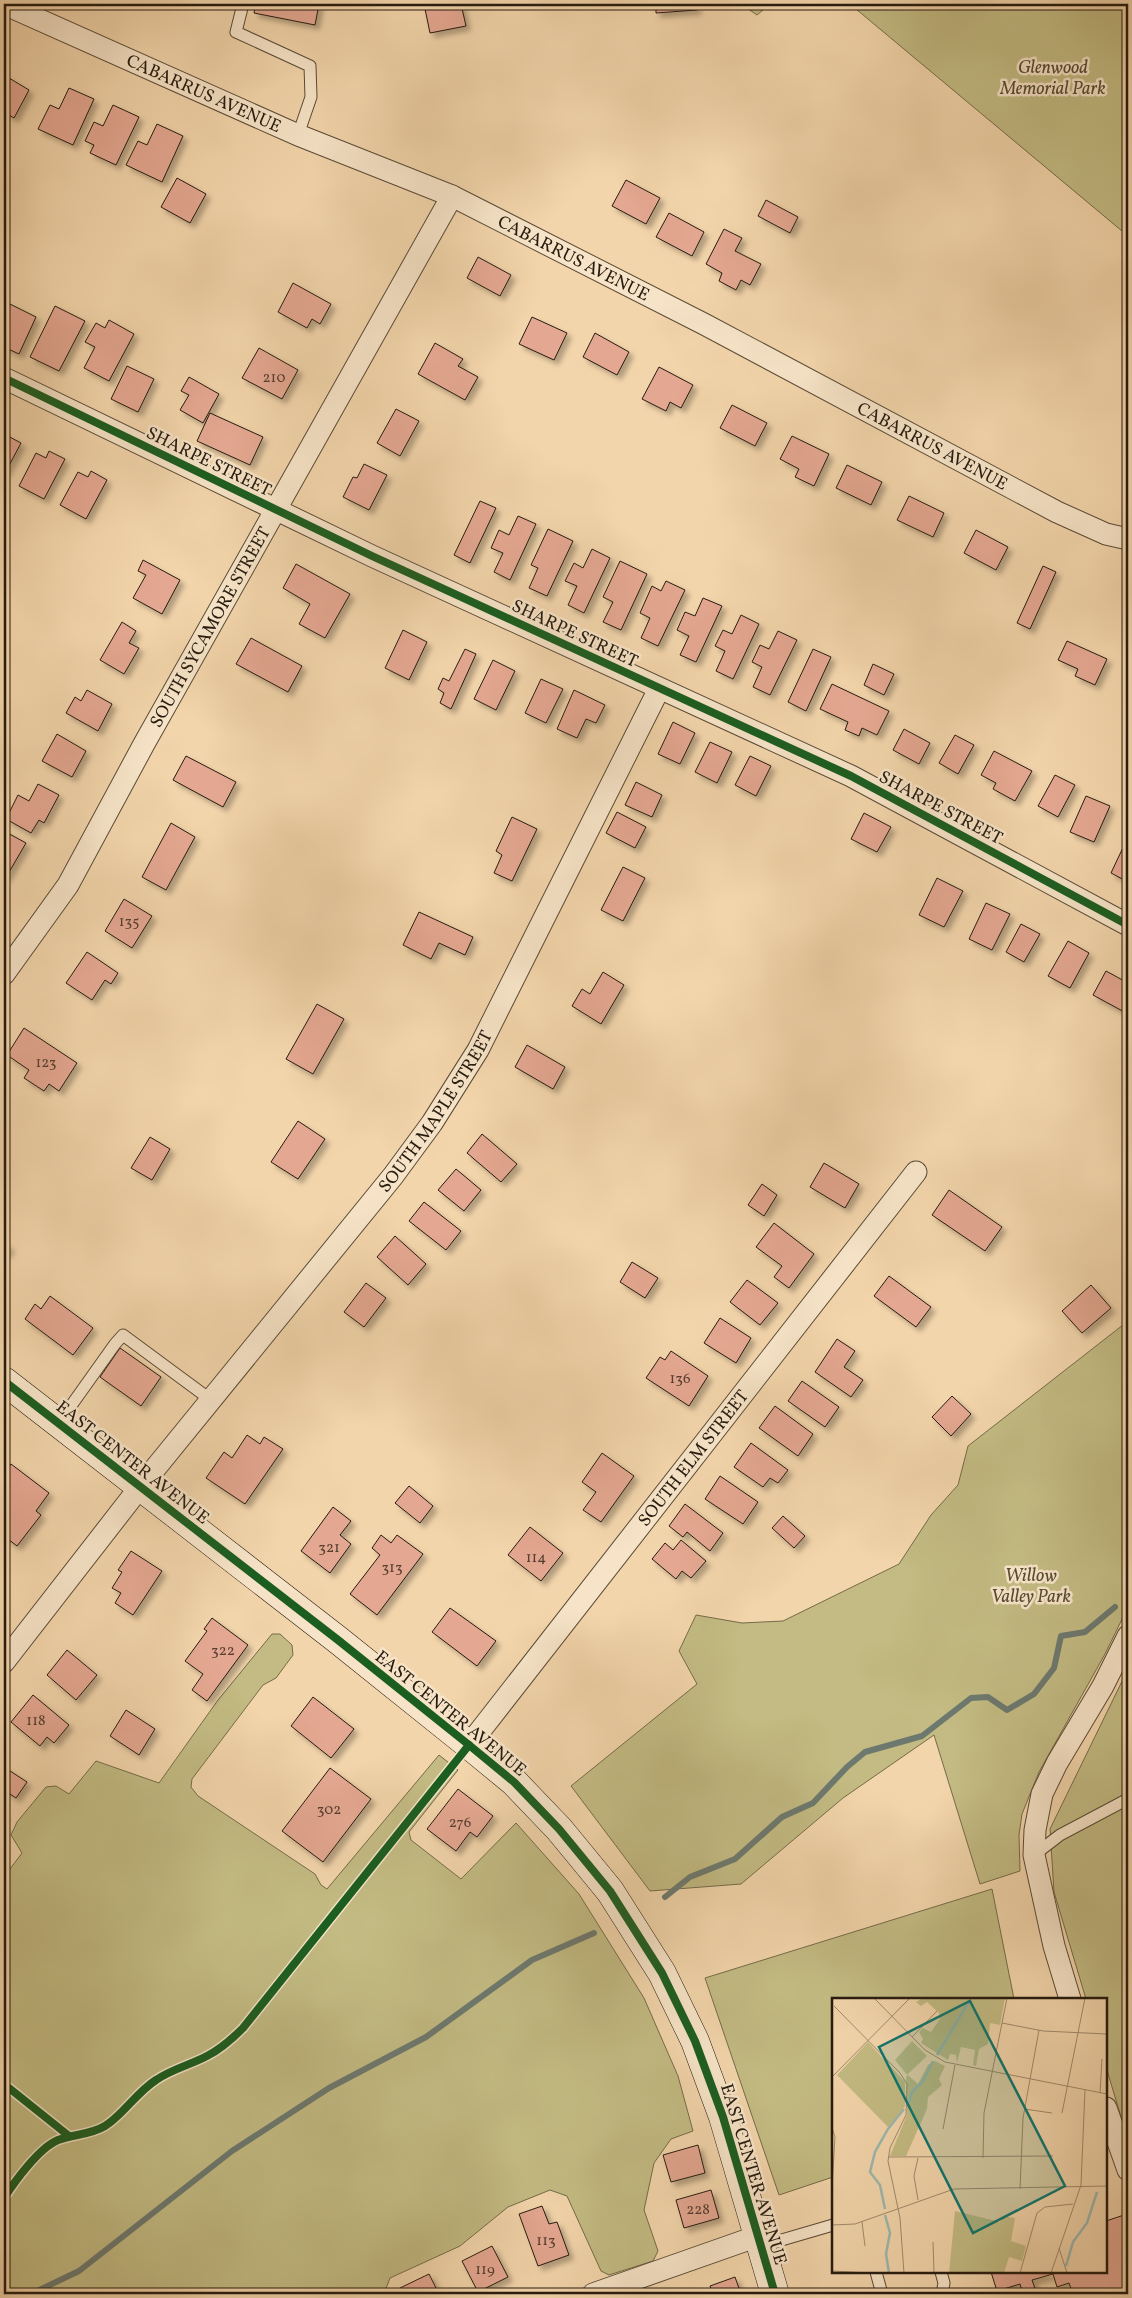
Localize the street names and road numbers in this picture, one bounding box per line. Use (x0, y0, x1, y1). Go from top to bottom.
street label: CABARRUS AVENUE (122, 49, 285, 140)
street label: CABARRUS AVENUE (493, 210, 653, 308)
street label: CABARRUS AVENUE (852, 397, 1012, 497)
street label: SHARPE STREET (141, 421, 276, 504)
street label: SOUTH SYCAMORE STREET (145, 522, 278, 733)
street label: SHARPE STREET (507, 594, 642, 675)
street label: SHARPE STREET (874, 765, 1007, 852)
street label: SOUTH MAPLE STREET (373, 1026, 500, 1199)
street label: SOUTH ELM STREET (633, 1385, 756, 1533)
street label: EAST CENTER AVENUE (50, 1395, 214, 1531)
street label: EAST CENTER AVENUE (369, 1645, 531, 1783)
street label: EAST CENTER AVENUE (713, 2081, 792, 2268)

